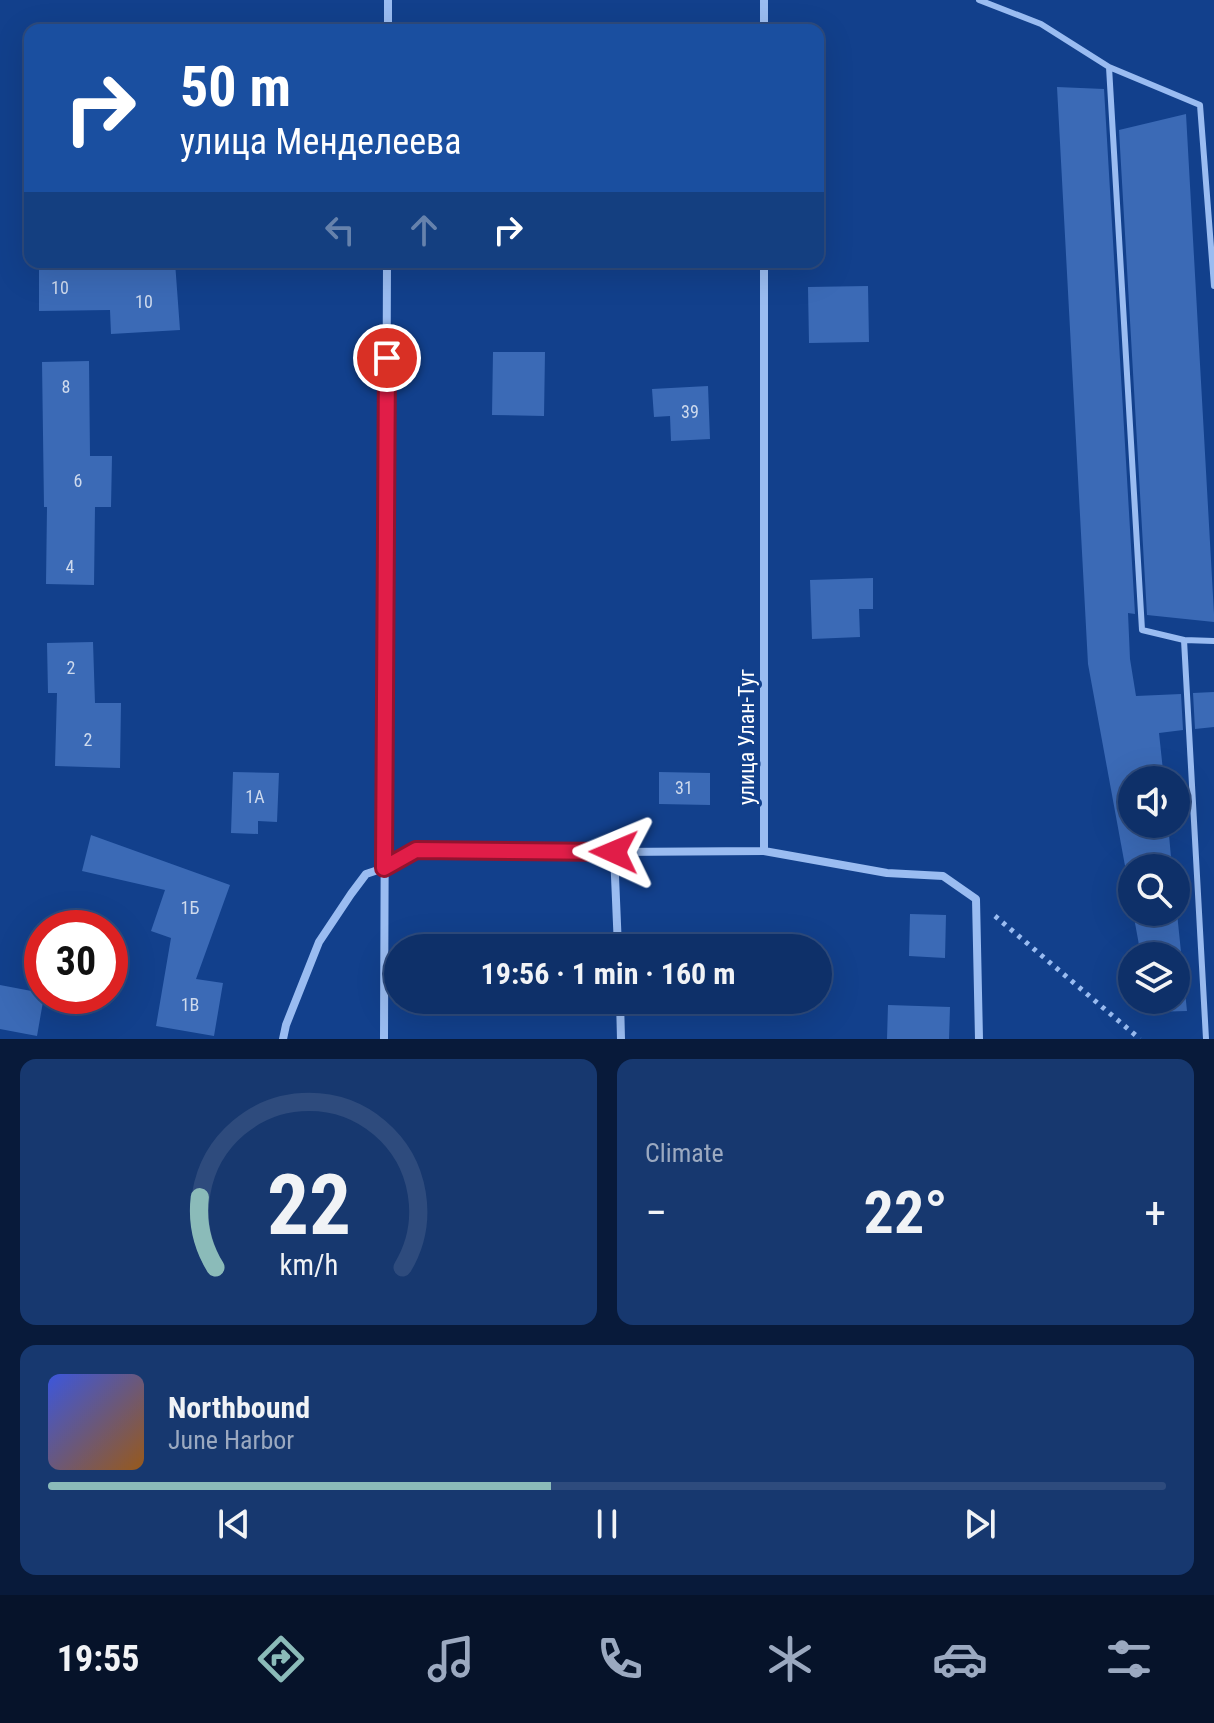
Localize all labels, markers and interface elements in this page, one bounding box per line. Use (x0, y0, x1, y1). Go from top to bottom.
text: 50 m (180, 54, 291, 120)
icon: right (48, 56, 152, 160)
text: улица Менделеева (180, 121, 461, 163)
icon: left (318, 208, 362, 252)
icon: ahead (402, 208, 446, 252)
icon: right (486, 208, 530, 252)
house number: 10 (51, 277, 69, 298)
house number: 10 (135, 291, 153, 312)
pin (353, 324, 421, 392)
icon: arrive (365, 336, 409, 380)
house number: 8 (62, 376, 70, 397)
house number: 39 (681, 401, 699, 422)
house number: 6 (74, 470, 82, 491)
house number: 4 (66, 556, 75, 577)
house number: 2 (67, 657, 76, 678)
street label: улица Улан-Туг (734, 669, 759, 805)
house number: 2 (84, 729, 93, 750)
map controls (1118, 766, 1190, 1014)
button: sound (1118, 766, 1190, 838)
house number: 31 (675, 777, 693, 798)
house number: 1А (245, 786, 265, 807)
position arrow (572, 810, 656, 894)
button: search (1118, 854, 1190, 926)
house number: 1Б (181, 897, 199, 918)
speed limit sign: 30 (24, 910, 128, 1014)
button: layers (1118, 942, 1190, 1014)
text: 19:56 · 1 min · 160 m (481, 956, 735, 991)
house number: 1В (181, 994, 199, 1015)
text: Climate (645, 1138, 724, 1168)
text: 22 (266, 1157, 351, 1254)
text: 22° (864, 1177, 948, 1248)
text: − (645, 1187, 667, 1239)
text: + (1144, 1187, 1166, 1239)
text: km/h (279, 1248, 338, 1282)
text: Northbound (168, 1390, 310, 1425)
text: June Harbor (168, 1425, 294, 1455)
icon: previous (212, 1502, 256, 1546)
icon: pause (585, 1502, 629, 1546)
icon: next (958, 1502, 1002, 1546)
icon: directions (253, 1631, 309, 1687)
icon: music (423, 1631, 479, 1687)
icon: phone (592, 1631, 648, 1687)
icon: climate (762, 1631, 818, 1687)
icon: car (932, 1631, 988, 1687)
icon: filters (1101, 1631, 1157, 1687)
text: 19:55 (57, 1638, 139, 1680)

